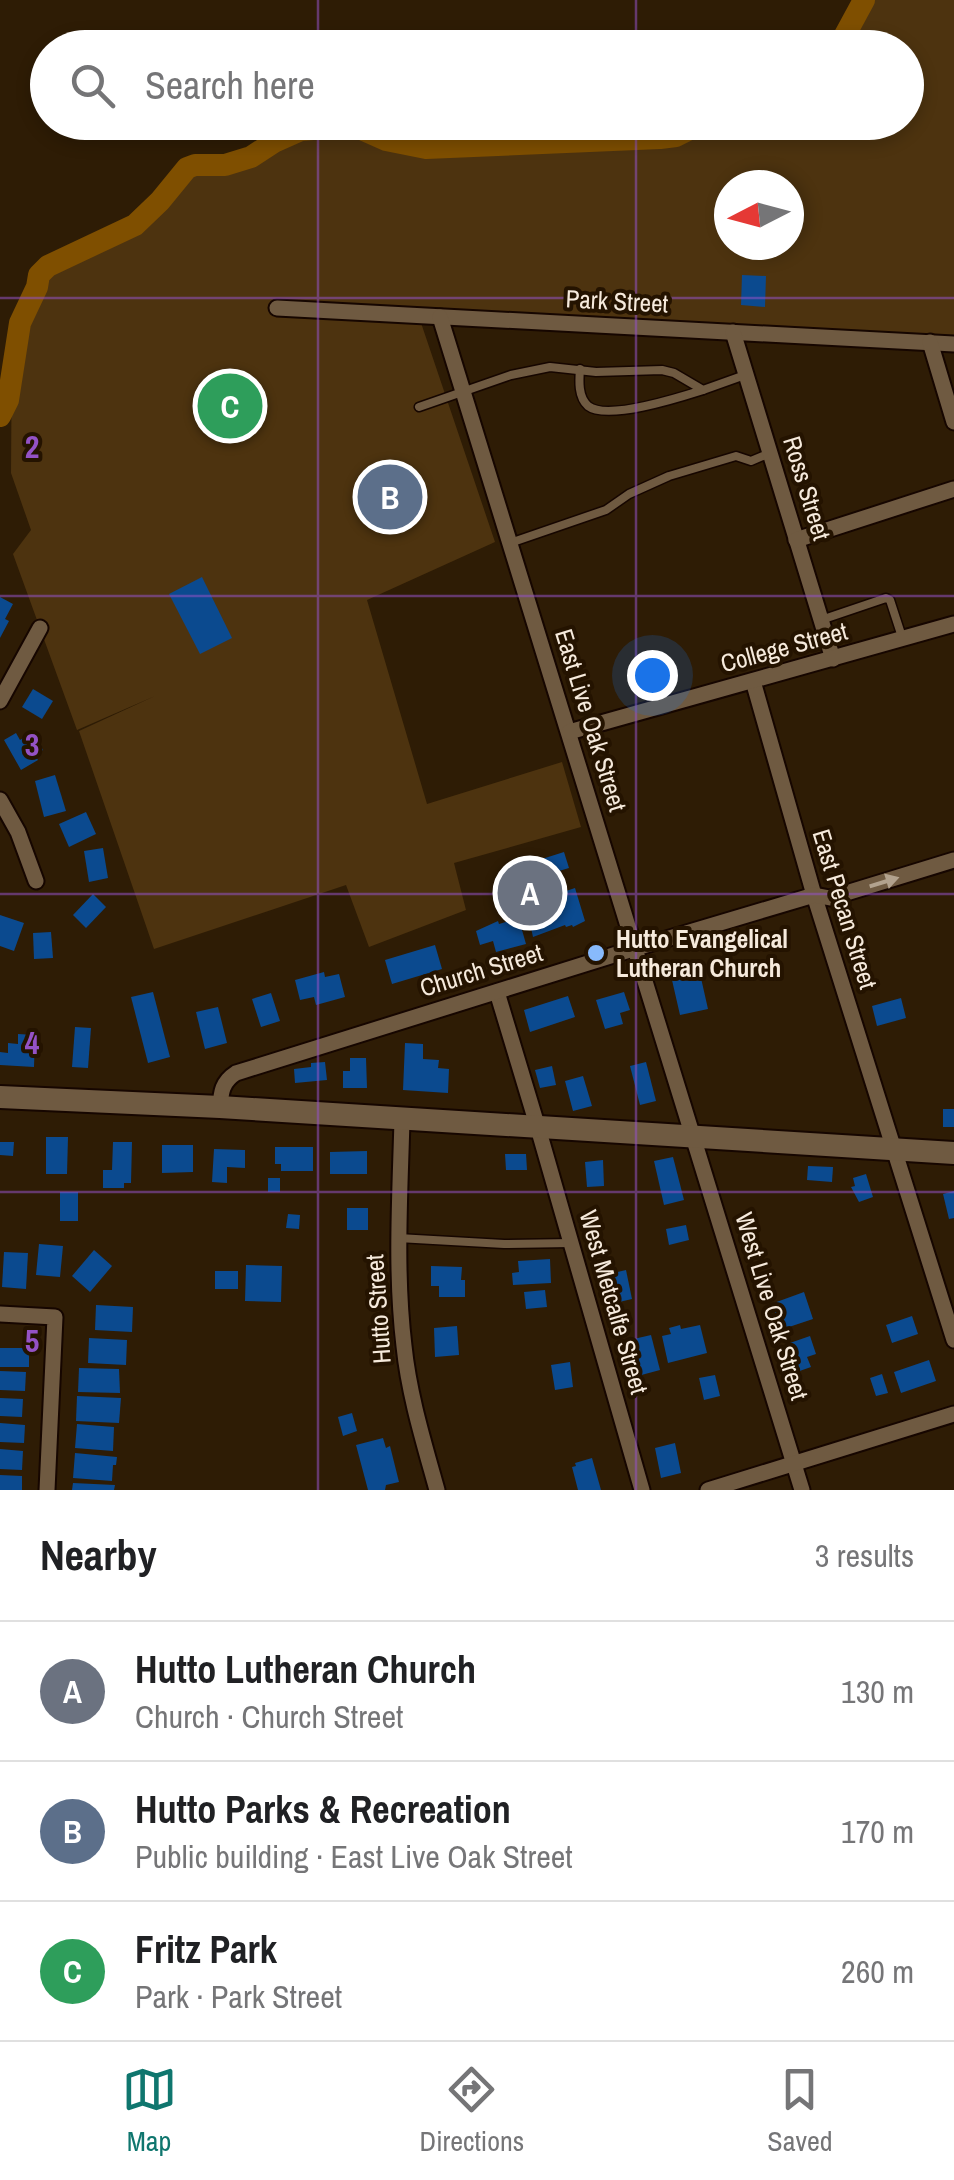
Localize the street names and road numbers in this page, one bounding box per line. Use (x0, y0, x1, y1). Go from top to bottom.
street label: Park Street (565, 281, 669, 321)
street label: Ross Street (775, 432, 839, 544)
street label: College Street (717, 614, 851, 680)
street label: East Live Oak Street (547, 625, 635, 816)
street label: East Pecan Street (805, 825, 885, 993)
street label: Church Street (416, 935, 547, 1005)
street label: West Metcalfe Street (571, 1206, 657, 1398)
street label: West Live Oak Street (727, 1208, 817, 1404)
street label: Hutto Street (357, 1253, 399, 1365)

